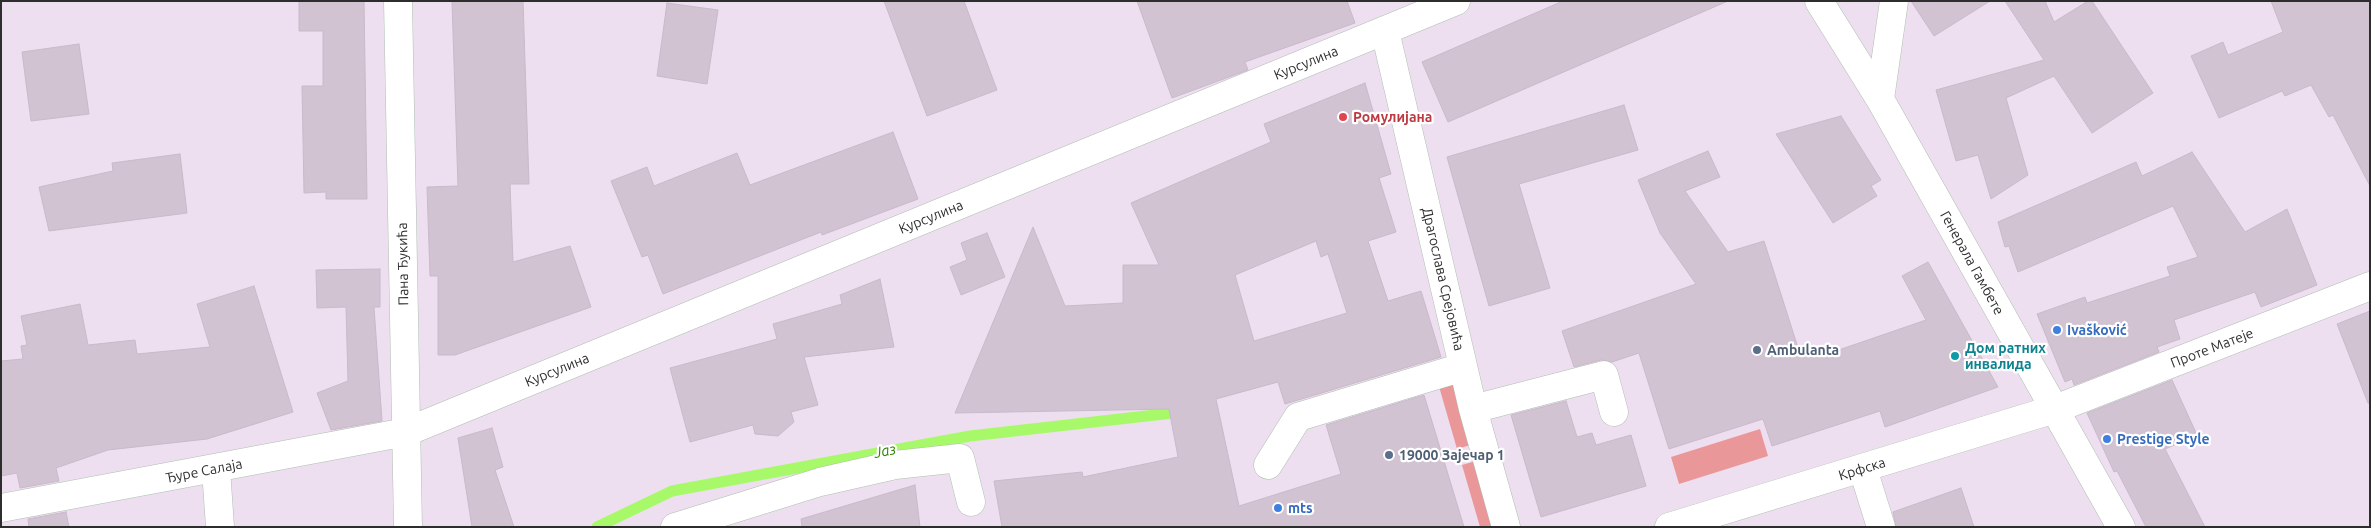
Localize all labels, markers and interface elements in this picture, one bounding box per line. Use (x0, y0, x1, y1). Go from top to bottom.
street label: Курсулина (1271, 42, 1341, 84)
place label: Ромулијана (1353, 109, 1432, 125)
marker: Ромулијана (1337, 111, 1349, 123)
street label: Курсулина (896, 196, 966, 238)
street label: Драгослава Срејовића (1418, 206, 1468, 352)
street label: Генерала Гамбете (1936, 208, 2008, 318)
street label: Пана Ђукића (394, 222, 412, 306)
place label: Ivašković (2067, 322, 2127, 338)
marker: Ivašković (2051, 324, 2063, 336)
street label: Проте Матеје (2168, 324, 2256, 372)
place label: Дом ратних инвалида (1965, 340, 2046, 372)
place label: Ambulanta (1767, 342, 1839, 358)
marker: Ambulanta (1751, 344, 1763, 356)
street label: Курсулина (522, 349, 592, 391)
marker: Дом ратних инвалида (1949, 350, 1961, 362)
place label: Prestige Style (2117, 431, 2210, 447)
marker: Prestige Style (2101, 433, 2113, 445)
water label: Јаз (873, 440, 897, 462)
place label: 19000 Зајечар 1 (1399, 447, 1505, 463)
marker: 19000 Зајечар 1 (1383, 449, 1395, 461)
street label: Крфска (1836, 454, 1888, 484)
street label: Ђуре Салаја (164, 455, 244, 487)
place label: mts (1288, 500, 1313, 516)
marker: mts (1272, 502, 1284, 514)

